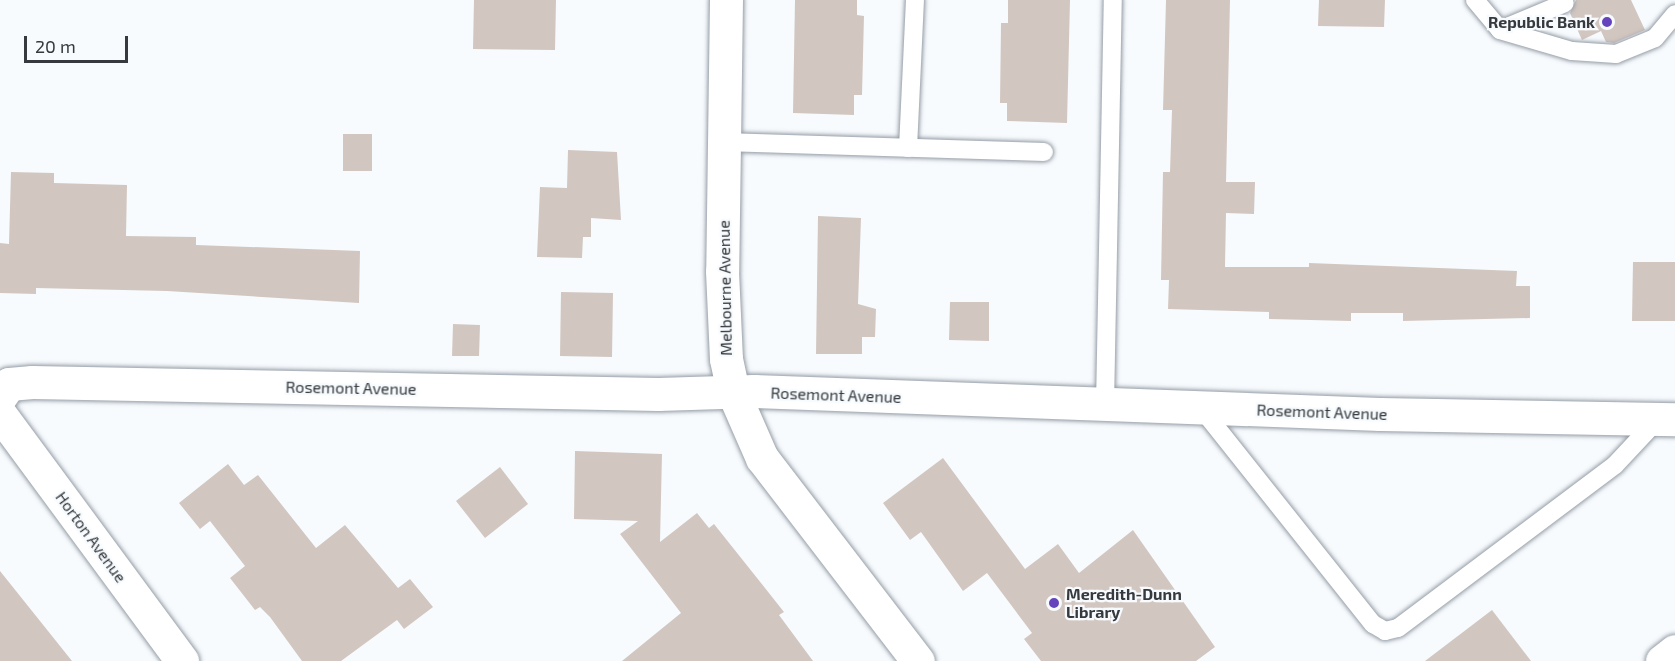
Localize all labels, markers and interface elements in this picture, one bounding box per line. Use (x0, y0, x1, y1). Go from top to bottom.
place label: Republic Bank (1488, 12, 1595, 32)
marker: Republic Bank (1600, 15, 1614, 29)
scale bar (27, 24, 130, 62)
text: 20 m (35, 35, 76, 57)
street label: Melbourne Avenue (714, 220, 736, 356)
street label: Rosemont Avenue (285, 377, 417, 399)
street label: Rosemont Avenue (770, 383, 902, 407)
street label: Rosemont Avenue (1256, 400, 1388, 424)
street label: Horton Avenue (52, 488, 130, 586)
place label: Meredith-Dunn Library (1066, 584, 1182, 622)
marker: Meredith-Dunn Library (1047, 596, 1061, 610)

